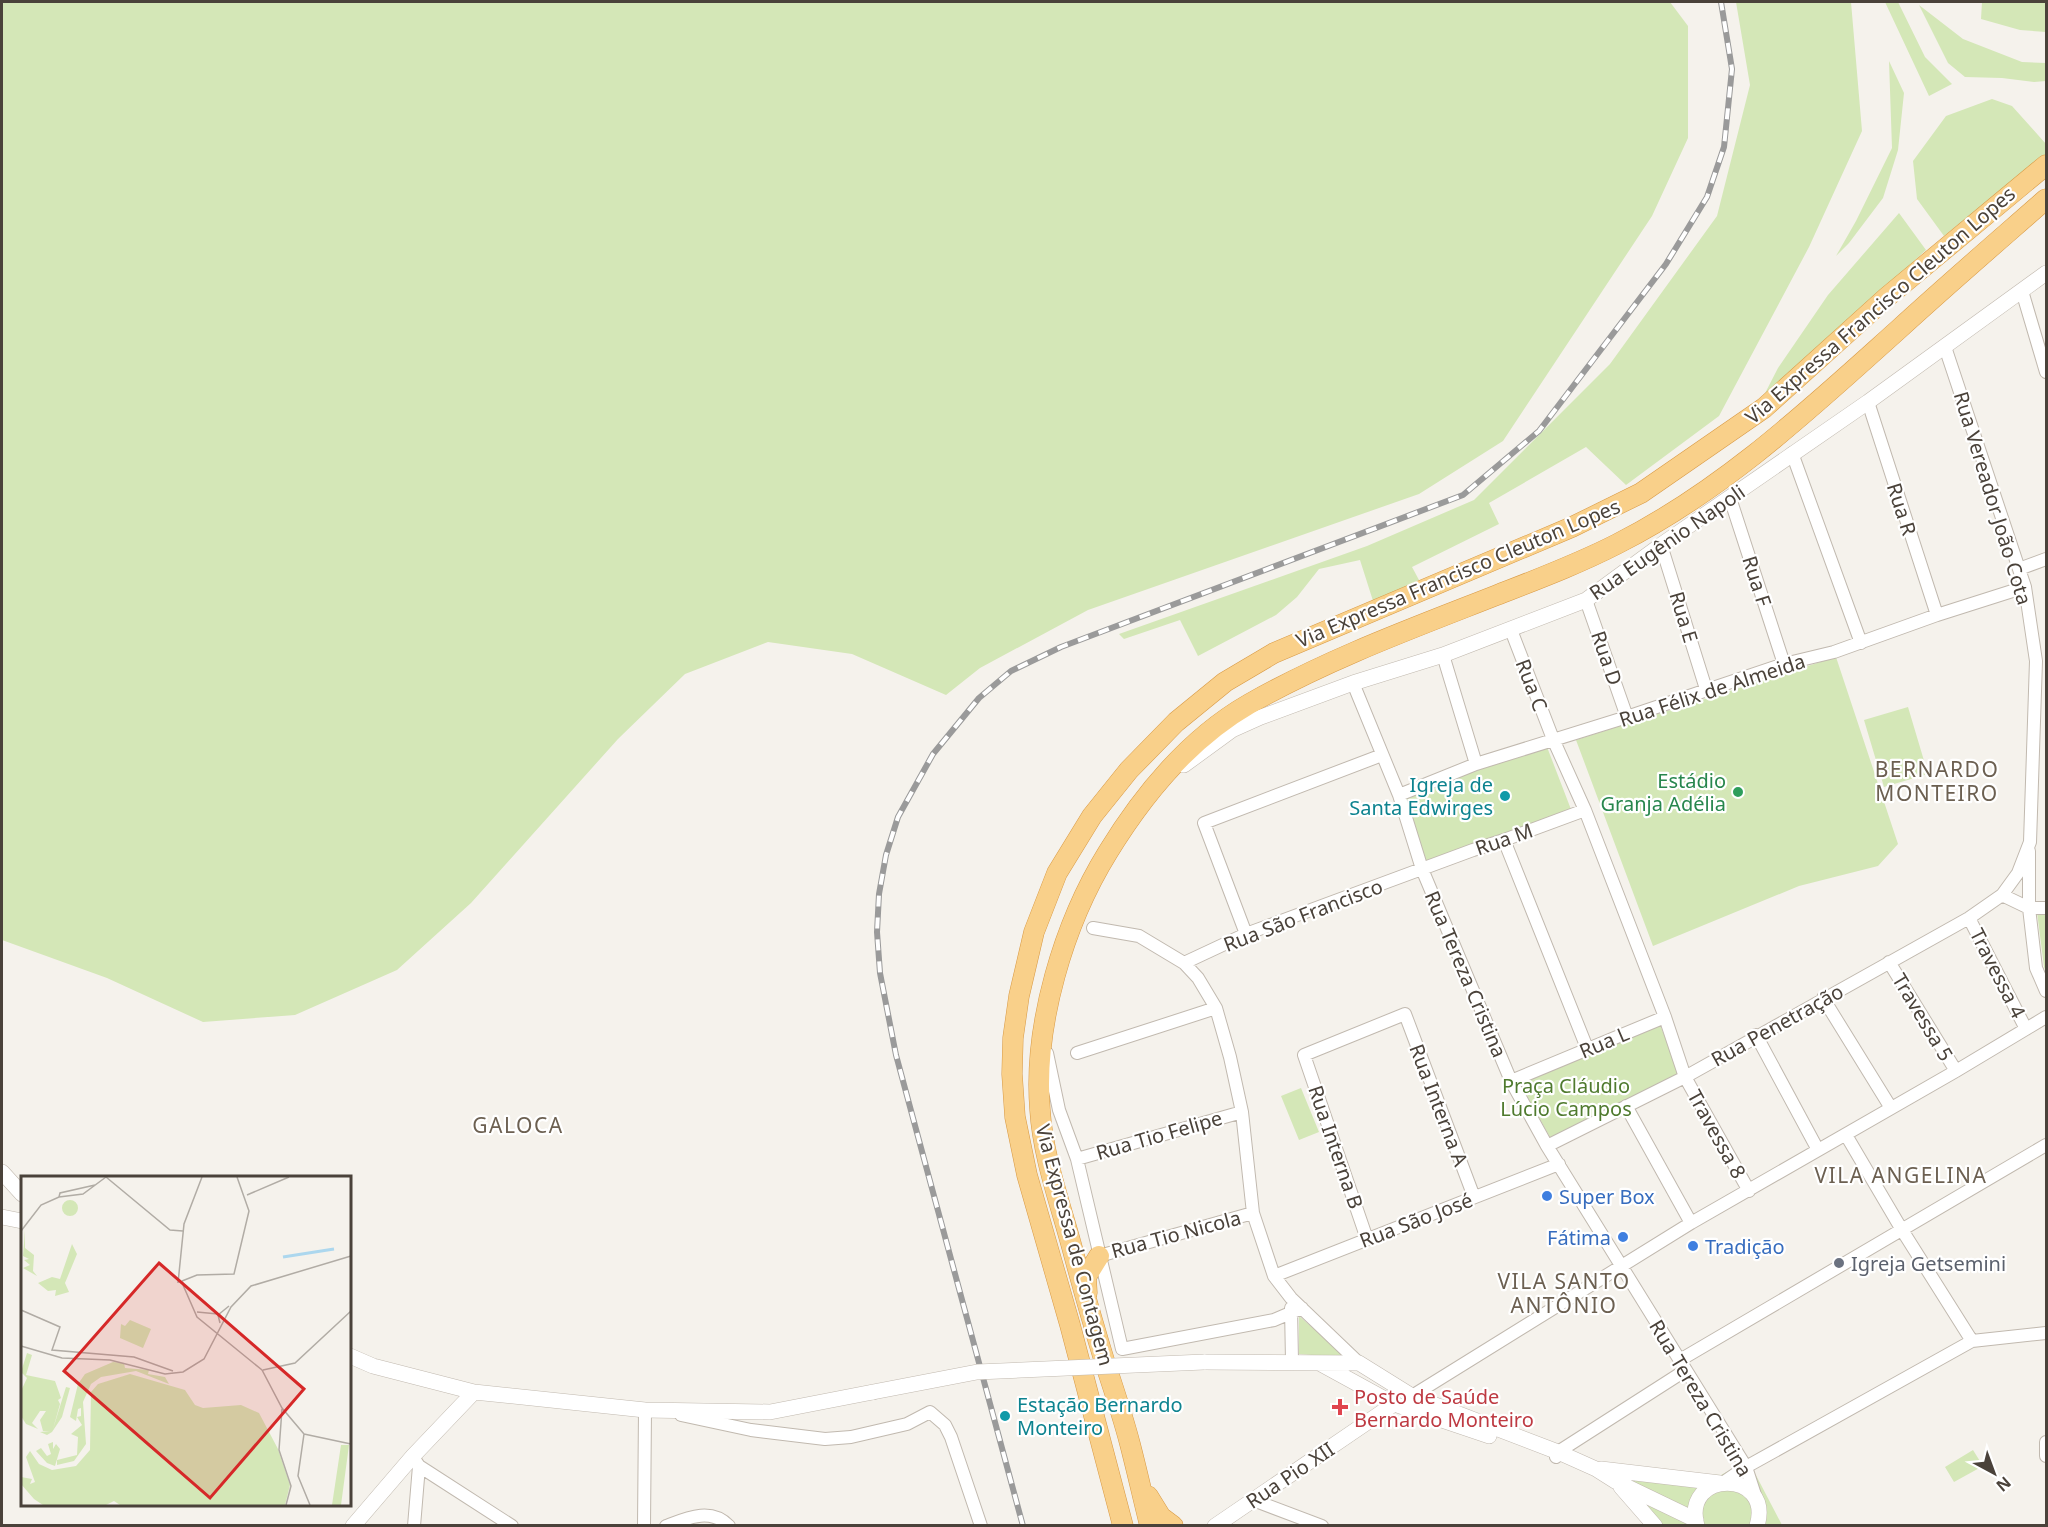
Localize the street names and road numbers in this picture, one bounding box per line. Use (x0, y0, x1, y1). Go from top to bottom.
street label: Via Expressa Francisco Cleuton Lopes (1739, 180, 2021, 430)
street label: Rua Vereador João Cota (1948, 388, 2038, 608)
street label: Rua Eugênio Napoli (1584, 478, 1750, 606)
street label: Rua R (1881, 479, 1923, 539)
street label: Via Expressa Francisco Cleuton Lopes (1292, 492, 1624, 654)
street label: Rua F (1736, 552, 1778, 610)
street label: Rua E (1663, 588, 1705, 646)
street label: Rua D (1585, 627, 1629, 689)
street label: Rua Félix de Almeida (1615, 647, 1809, 733)
street label: Rua C (1510, 655, 1554, 715)
street label: Rua M (1472, 817, 1536, 861)
street label: Rua São Francisco (1219, 872, 1387, 958)
street label: Rua Tereza Cristina (1419, 887, 1513, 1061)
street label: Travessa 4 (1964, 923, 2032, 1023)
street label: Travessa 5 (1886, 968, 1960, 1066)
street label: Rua Penetração (1706, 977, 1848, 1073)
street label: Rua L (1575, 1019, 1633, 1065)
street label: Rua Interna A (1403, 1040, 1475, 1170)
street label: Rua Interna B (1302, 1082, 1370, 1212)
street label: Travessa 8 (1682, 1085, 1752, 1183)
street label: Rua Tio Felipe (1093, 1104, 1225, 1166)
street label: Via Expressa de Contagem (1030, 1121, 1120, 1369)
street label: Rua São José (1356, 1186, 1476, 1254)
street label: Rua Tio Nicola (1108, 1204, 1244, 1264)
street label: Rua Tereza Cristina (1643, 1315, 1759, 1481)
street label: Rua Pio XII (1241, 1436, 1339, 1514)

